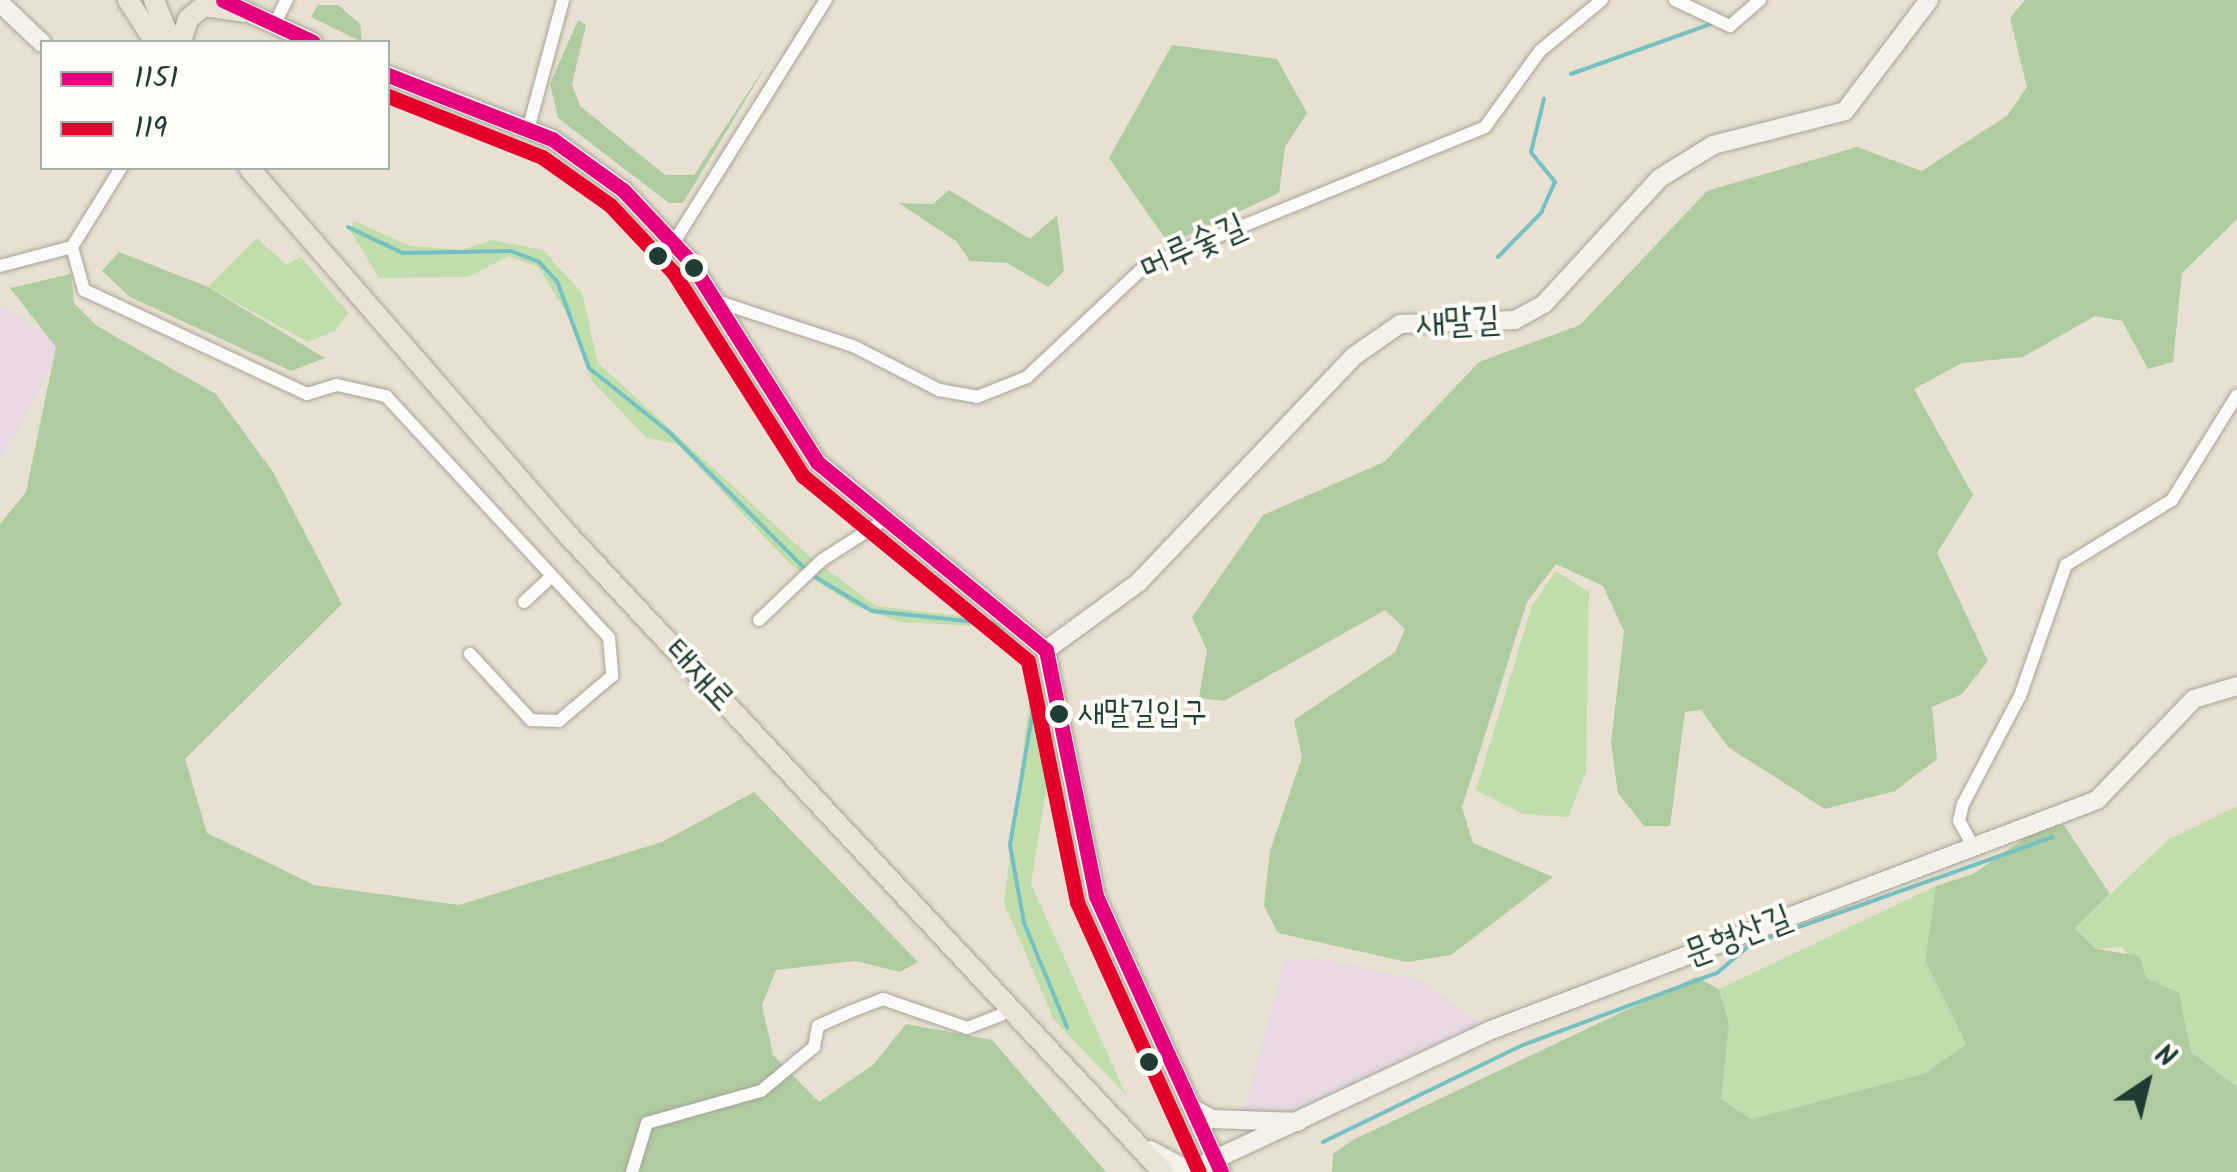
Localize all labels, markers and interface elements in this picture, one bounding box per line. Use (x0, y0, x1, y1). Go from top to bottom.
legend (40, 40, 390, 170)
text: 1151 (134, 55, 178, 103)
text: 119 (134, 105, 167, 153)
street label: 머루숯길 (1133, 206, 1253, 290)
unlabelled marker (648, 246, 668, 266)
unlabelled marker (684, 258, 704, 278)
street label: 새말길 (1415, 300, 1501, 346)
street label: 태재로 (655, 631, 743, 721)
place label: 새말길입구 (1078, 695, 1207, 733)
marker: 새말길입구 (1049, 704, 1069, 724)
street label: 문형산길 (1678, 897, 1798, 977)
north arrow (2097, 1032, 2197, 1132)
text: N (2144, 1034, 2185, 1081)
unlabelled marker (1139, 1052, 1159, 1072)

